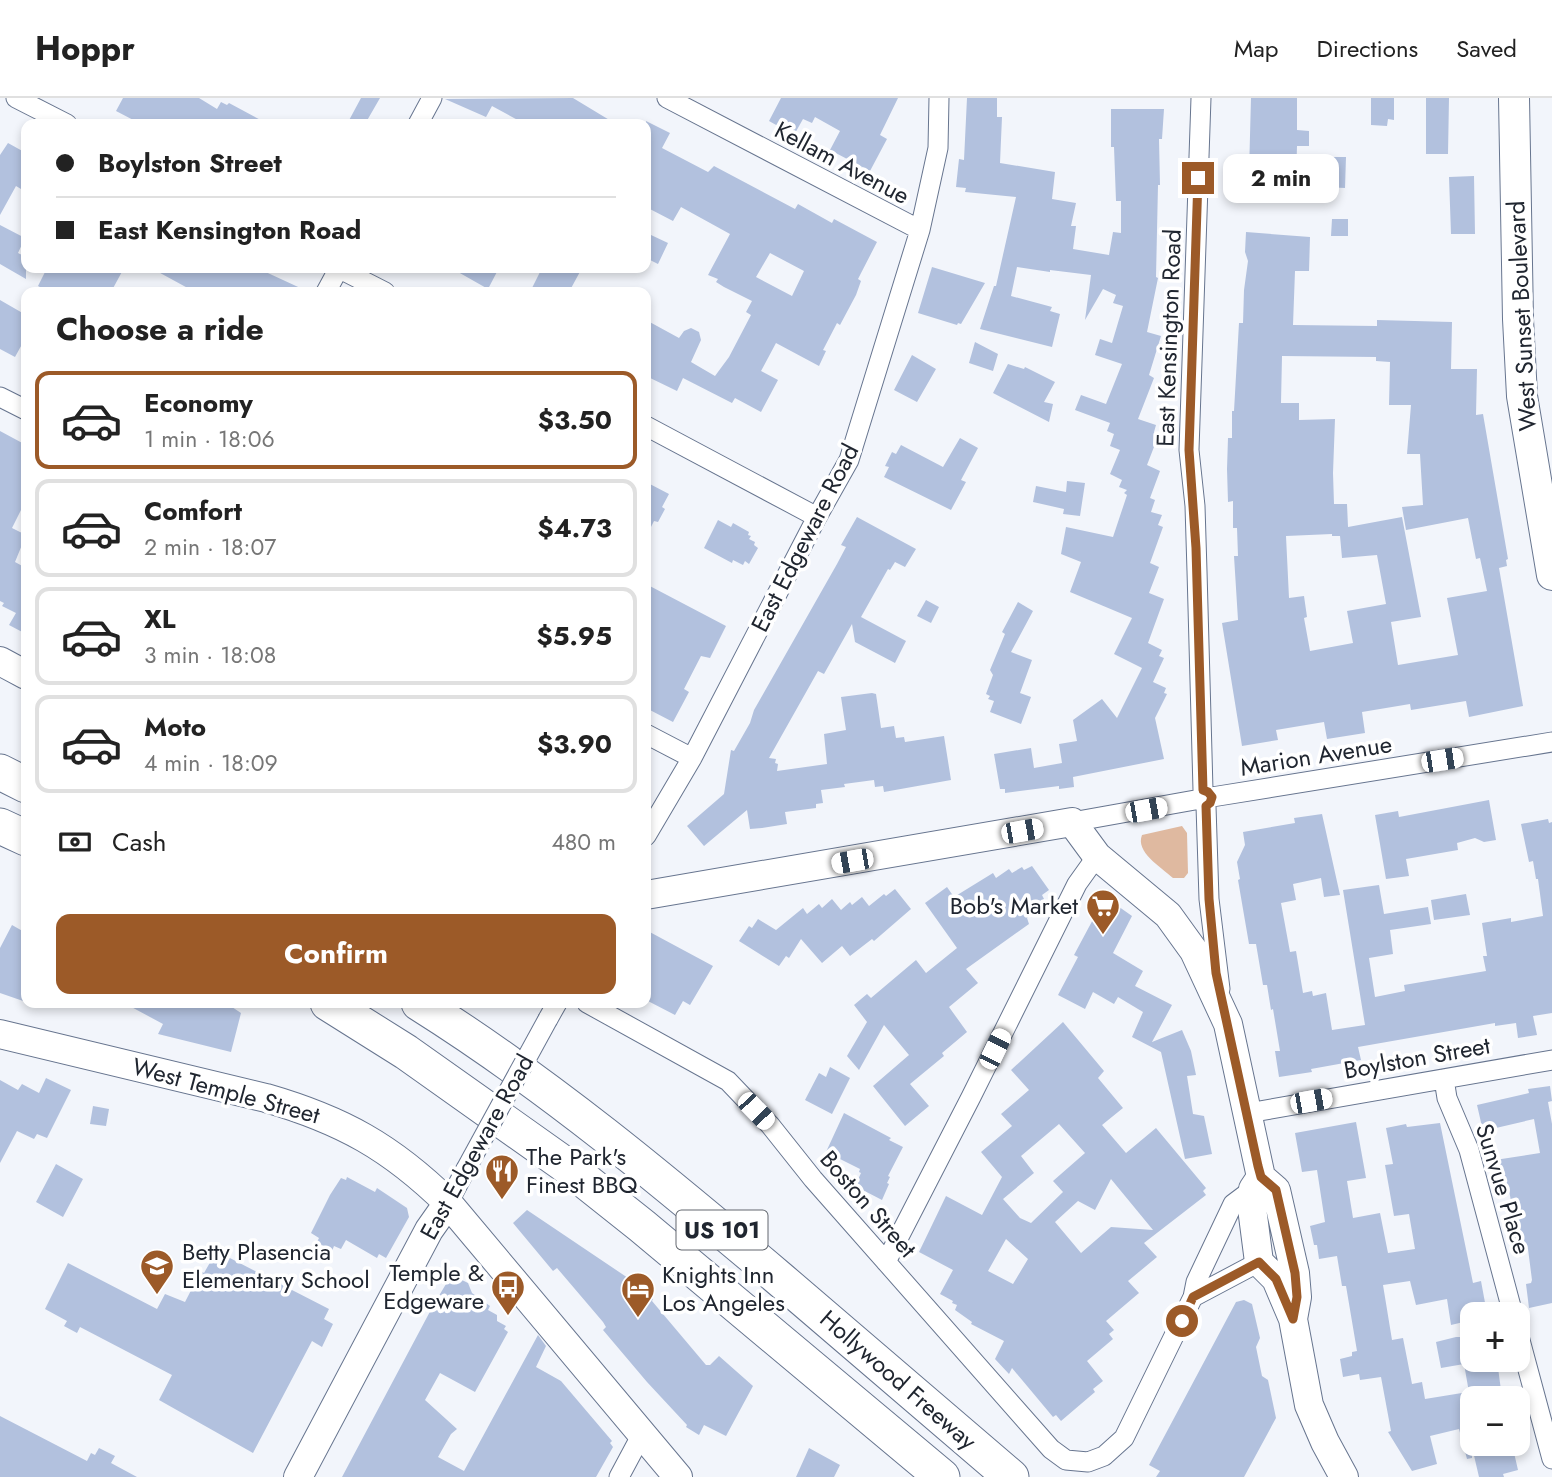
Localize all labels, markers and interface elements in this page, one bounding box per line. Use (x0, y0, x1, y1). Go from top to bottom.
text: Hoppr (35, 25, 135, 72)
text: Map (1234, 31, 1279, 66)
text: Directions (1317, 31, 1418, 66)
text: Saved (1456, 31, 1517, 66)
street label: Kellam Avenue (768, 112, 916, 213)
text: Boylston Street (98, 144, 282, 182)
callout: 2 min (1222, 154, 1338, 202)
text: 2 min (1251, 161, 1311, 195)
route end (1182, 162, 1214, 194)
street label: West Sunset Boulevard (1498, 200, 1545, 432)
text: East Kensington Road (98, 211, 361, 249)
street label: East Kensington Road (1147, 229, 1190, 447)
text: Choose a ride (56, 306, 264, 352)
text: Economy (144, 384, 253, 422)
icon: car (60, 389, 123, 452)
text: $3.50 (538, 401, 612, 439)
text: 1 min · 18:06 (144, 422, 275, 456)
street label: East Edgeware Road (742, 438, 867, 638)
text: Comfort (144, 492, 242, 530)
icon: car (60, 497, 123, 560)
text: $4.73 (537, 509, 612, 547)
text: 2 min · 18:07 (144, 530, 276, 564)
text: XL (144, 600, 176, 638)
icon: car (60, 605, 123, 668)
text: $5.95 (537, 617, 612, 655)
text: 3 min · 18:08 (144, 638, 276, 672)
text: Moto (144, 708, 206, 746)
icon: car (60, 713, 123, 776)
text: $3.90 (537, 725, 612, 763)
street label: Marion Avenue (1238, 726, 1394, 785)
text: 4 min · 18:09 (144, 746, 278, 780)
car (1420, 746, 1465, 774)
car (1124, 796, 1169, 824)
car (1000, 817, 1045, 845)
icon: cash (56, 823, 94, 861)
text: Cash (112, 823, 166, 861)
text: 480 m (551, 825, 616, 859)
car (830, 847, 875, 875)
supermarket icon: Bob's Market (1084, 887, 1122, 936)
place label: Bob's Market (950, 888, 1078, 923)
button: Confirm (56, 914, 616, 994)
car (977, 1026, 1014, 1072)
street label: Boylston Street (1341, 1027, 1493, 1088)
street label: East Edgeware Road (411, 1048, 542, 1246)
street label: West Temple Street (129, 1049, 324, 1132)
car (1289, 1087, 1334, 1115)
car (734, 1089, 779, 1133)
street label: Sunvue Place (1467, 1119, 1540, 1259)
place label: The Park's Finest BBQ (526, 1139, 638, 1202)
street label: Boston Street (812, 1142, 925, 1265)
restaurant icon: The Park's Finest BBQ (483, 1152, 521, 1201)
road number: US 101 (676, 1210, 768, 1250)
place label: Betty Plasencia Elementary School (182, 1234, 370, 1297)
school or university icon: Betty Plasencia Elementary School (138, 1247, 176, 1296)
place label: Temple & Edgeware (383, 1255, 484, 1318)
place label: Knights Inn Los Angeles (662, 1257, 785, 1320)
bus stop icon: Temple & Edgeware (489, 1268, 527, 1317)
hotel icon: Knights Inn Los Angeles (619, 1270, 657, 1319)
street label: Hollywood Freeway (812, 1302, 985, 1458)
map controls (1460, 1302, 1530, 1456)
button: + (1460, 1302, 1530, 1372)
route start (1166, 1305, 1198, 1337)
button: − (1460, 1386, 1530, 1456)

